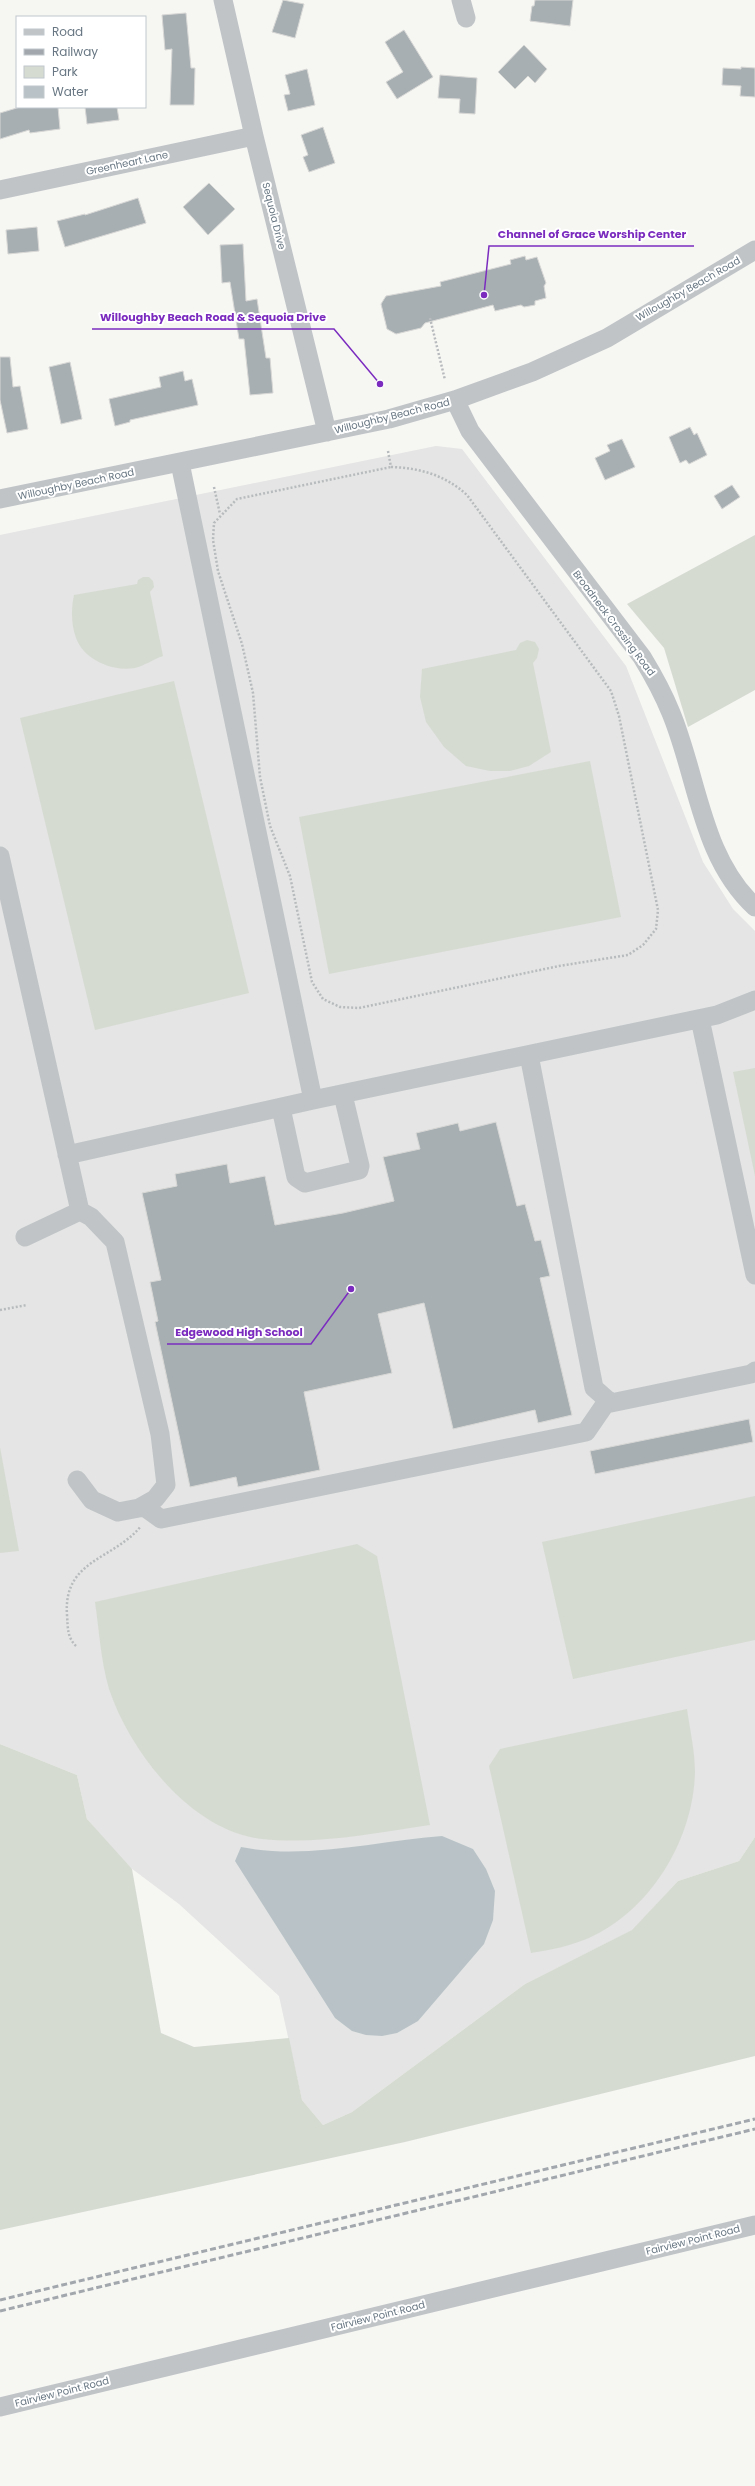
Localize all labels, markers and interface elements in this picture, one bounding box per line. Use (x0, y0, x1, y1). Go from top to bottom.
legend (16, 16, 146, 108)
text: Road (52, 23, 83, 40)
text: Railway (52, 43, 98, 60)
text: Park (52, 63, 79, 80)
text: Water (52, 83, 89, 100)
street label: Greenheart Lane (85, 147, 169, 179)
street label: Sequoia Drive (258, 181, 290, 251)
callout: Channel of Grace Worship Center (489, 223, 694, 246)
text: Channel of Grace Worship Center (498, 226, 687, 242)
street label: Willoughby Beach Road (633, 253, 743, 325)
callout: Willoughby Beach Road & Sequoia Drive (92, 306, 334, 329)
text: Willoughby Beach Road & Sequoia Drive (100, 309, 326, 325)
street label: Willoughby Beach Road (333, 394, 451, 438)
street label: Willoughby Beach Road (17, 464, 135, 504)
street label: Broadneck Crossing Road (569, 567, 659, 679)
callout: Edgewood High School (167, 1321, 311, 1344)
text: Edgewood High School (175, 1324, 303, 1340)
street label: Fairview Point Road (644, 2221, 742, 2259)
street label: Fairview Point Road (329, 2297, 427, 2335)
street label: Fairview Point Road (13, 2373, 111, 2411)

